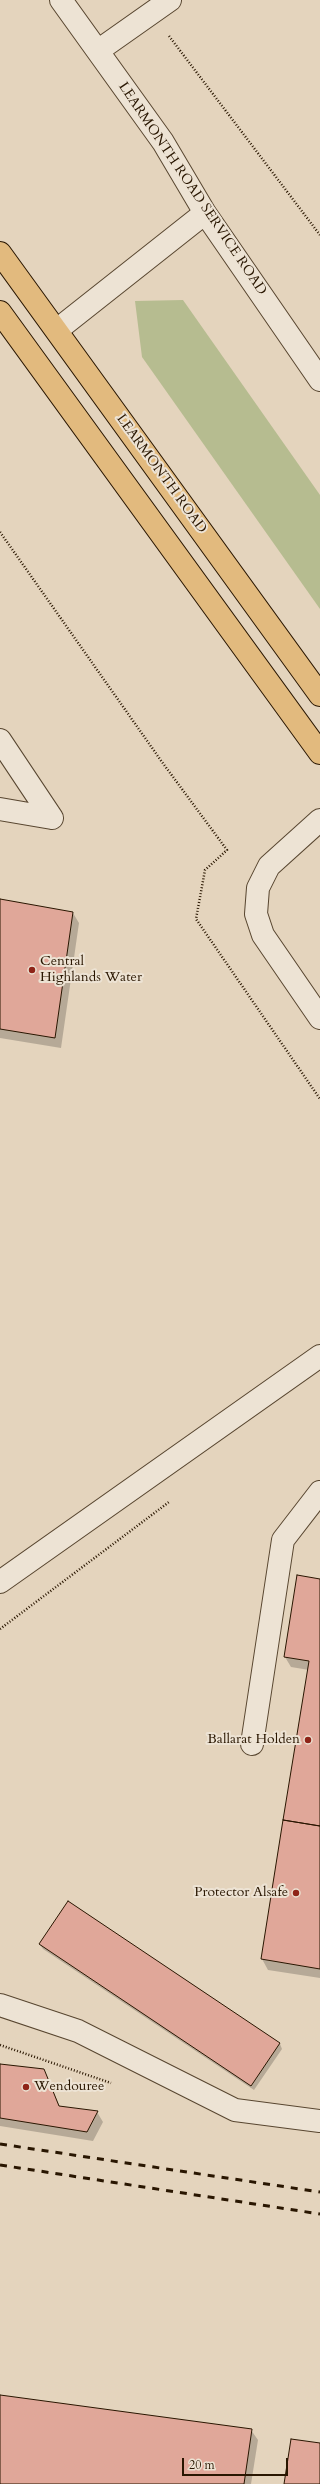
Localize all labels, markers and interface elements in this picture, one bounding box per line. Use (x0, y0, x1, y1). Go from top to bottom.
street label: LEARMONTH ROAD SERVICE ROAD (114, 79, 270, 299)
street label: LEARMONTH ROAD (112, 411, 210, 537)
place label: Central Highlands Water (40, 954, 142, 986)
marker: Central Highlands Water (27, 965, 37, 975)
place label: Ballarat Holden (207, 1732, 300, 1748)
marker: Ballarat Holden (303, 1735, 313, 1745)
place label: Protector Alsafe (194, 1885, 288, 1901)
marker: Protector Alsafe (291, 1888, 301, 1898)
place label: Wendouree (34, 2079, 104, 2095)
marker: Wendouree (21, 2082, 31, 2092)
scale bar (184, 2450, 290, 2476)
text: 20 m (189, 2457, 215, 2473)

